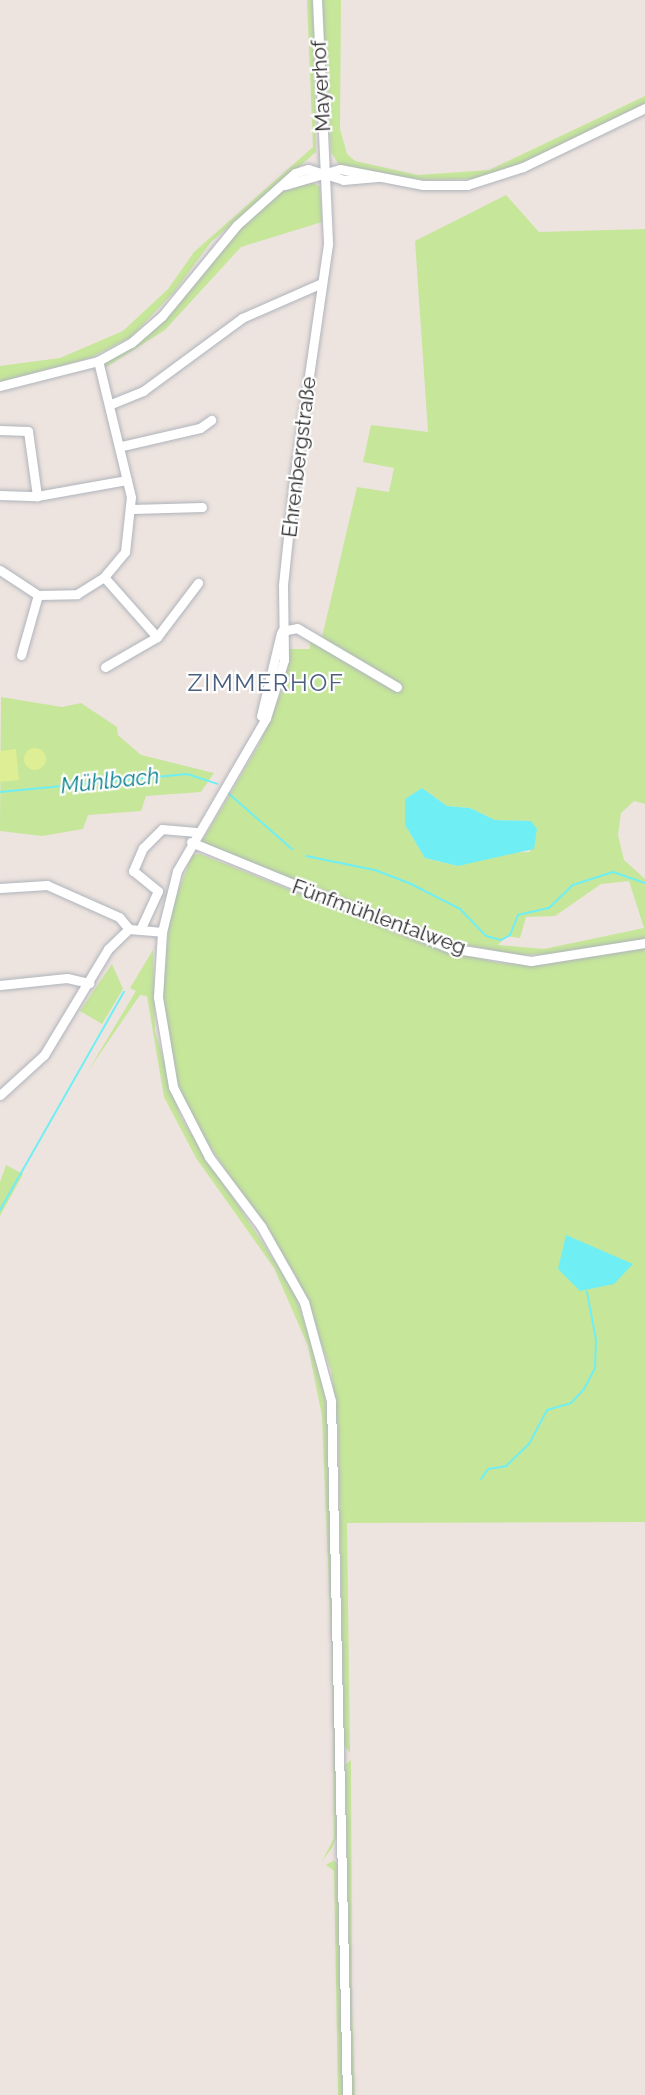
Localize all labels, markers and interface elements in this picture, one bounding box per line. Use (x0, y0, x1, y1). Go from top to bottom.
street label: Mayerhof (306, 40, 336, 132)
street label: Ehrenbergstraße (277, 375, 321, 539)
district label: ZIMMERHOF (188, 669, 344, 697)
water label: Mühlbach (59, 763, 161, 799)
street label: Fünfmühlentalweg (289, 874, 469, 960)

